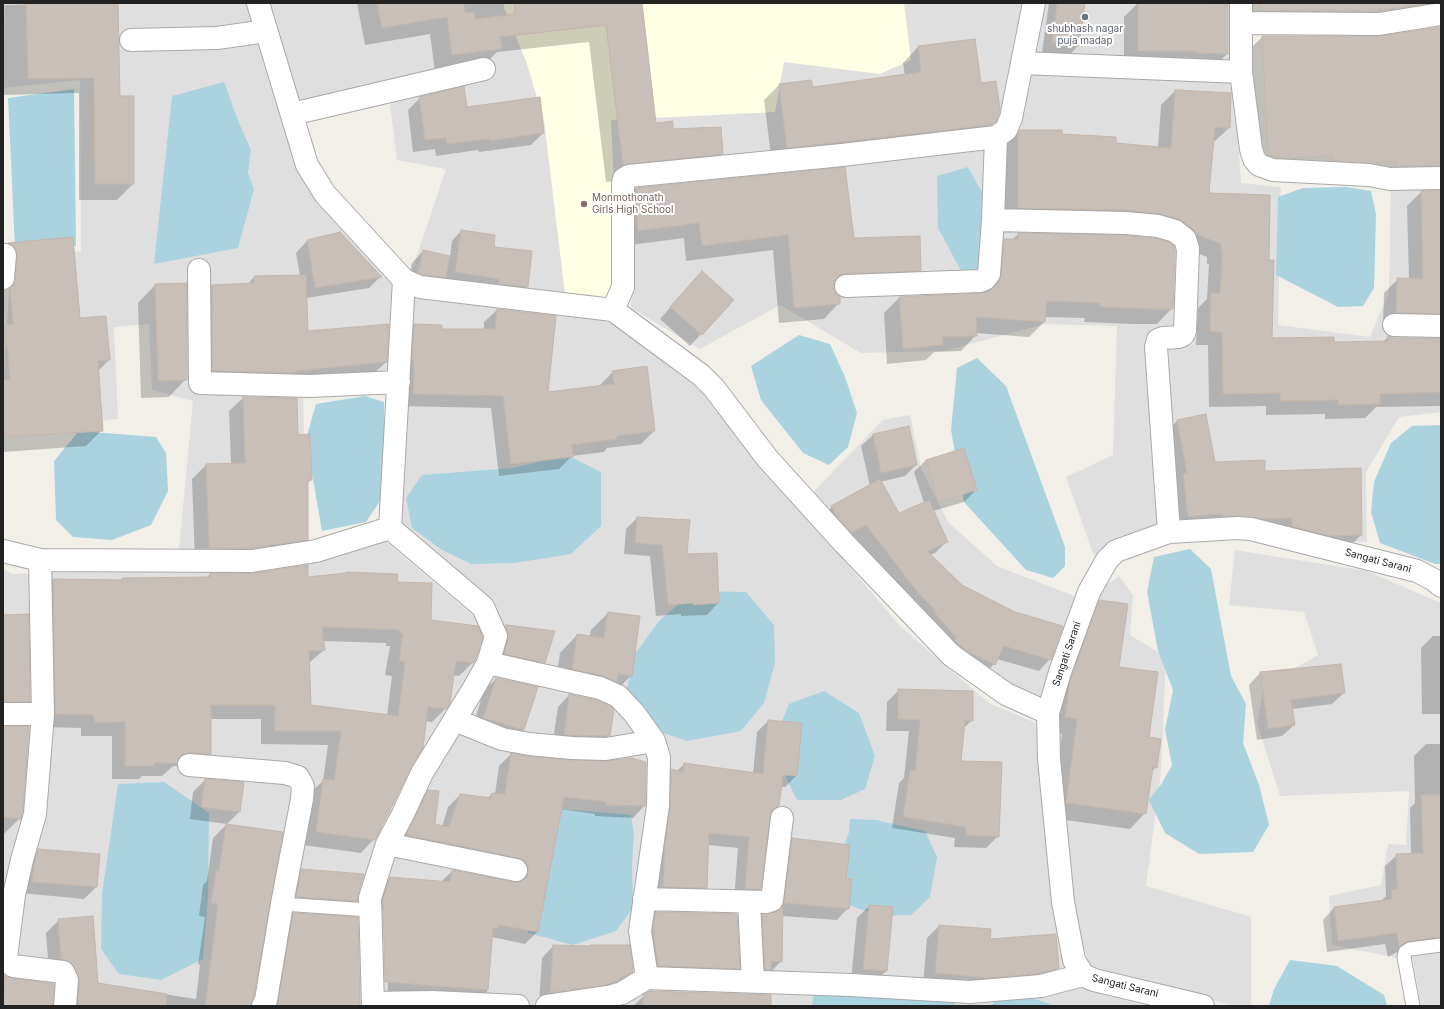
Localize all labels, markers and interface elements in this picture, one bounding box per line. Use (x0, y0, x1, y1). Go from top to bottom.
marker: shubhash nagar puja madap (1080, 12, 1090, 22)
place label: shubhash nagar puja madap (1047, 23, 1123, 46)
place label: Monmothonath Girls High School (592, 192, 673, 216)
marker: Monmothonath Girls High School (579, 199, 589, 209)
street label: Sangati Sarani (1344, 546, 1412, 576)
street label: Sangati Sarani (1050, 620, 1084, 688)
street label: Sangati Sarani (1091, 972, 1159, 1000)

